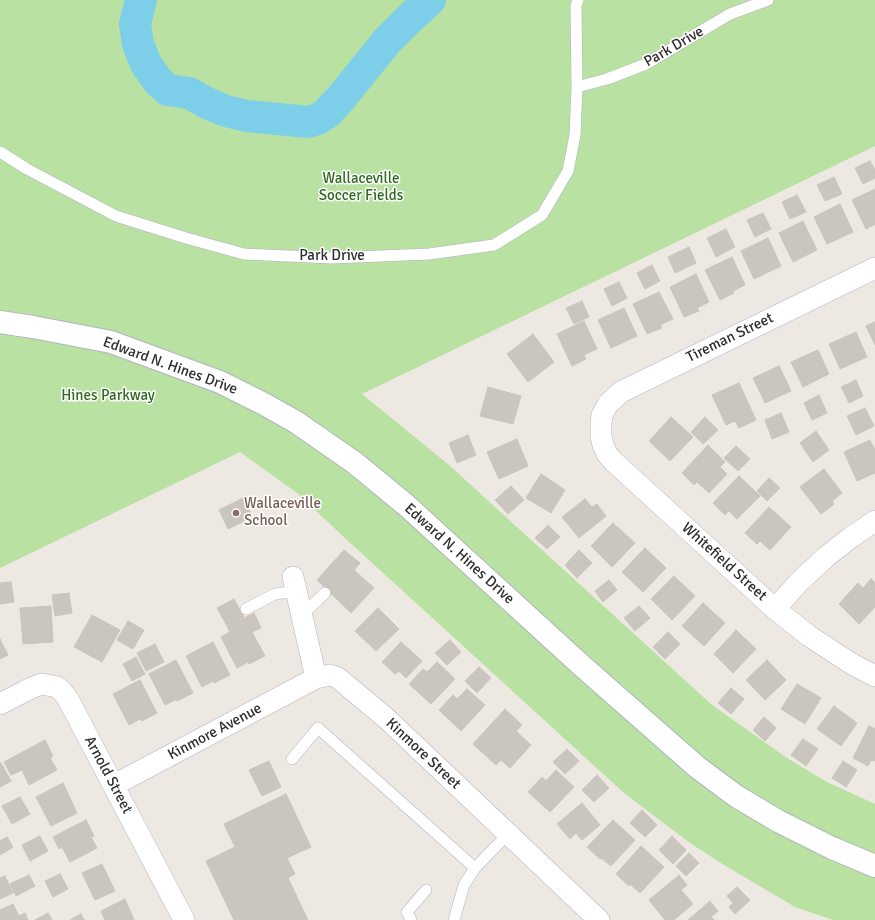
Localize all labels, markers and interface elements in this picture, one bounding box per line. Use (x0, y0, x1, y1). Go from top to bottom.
street label: Park Drive (641, 23, 707, 71)
park label: Wallaceville Soccer Fields (319, 170, 403, 205)
street label: Park Drive (299, 247, 365, 265)
street label: Tireman Street (684, 309, 776, 367)
street label: Edward N. Hines Drive (100, 333, 240, 399)
park label: Hines Parkway (61, 387, 155, 405)
place label: Wallaceville School (244, 495, 321, 530)
street label: Edward N. Hines Drive (400, 500, 518, 608)
marker: Wallaceville School (231, 508, 241, 518)
street label: Whitefield Street (678, 519, 770, 605)
street label: Kinmore Avenue (165, 700, 265, 764)
street label: Kinmore Street (382, 715, 464, 793)
street label: Arnold Street (80, 733, 136, 817)

